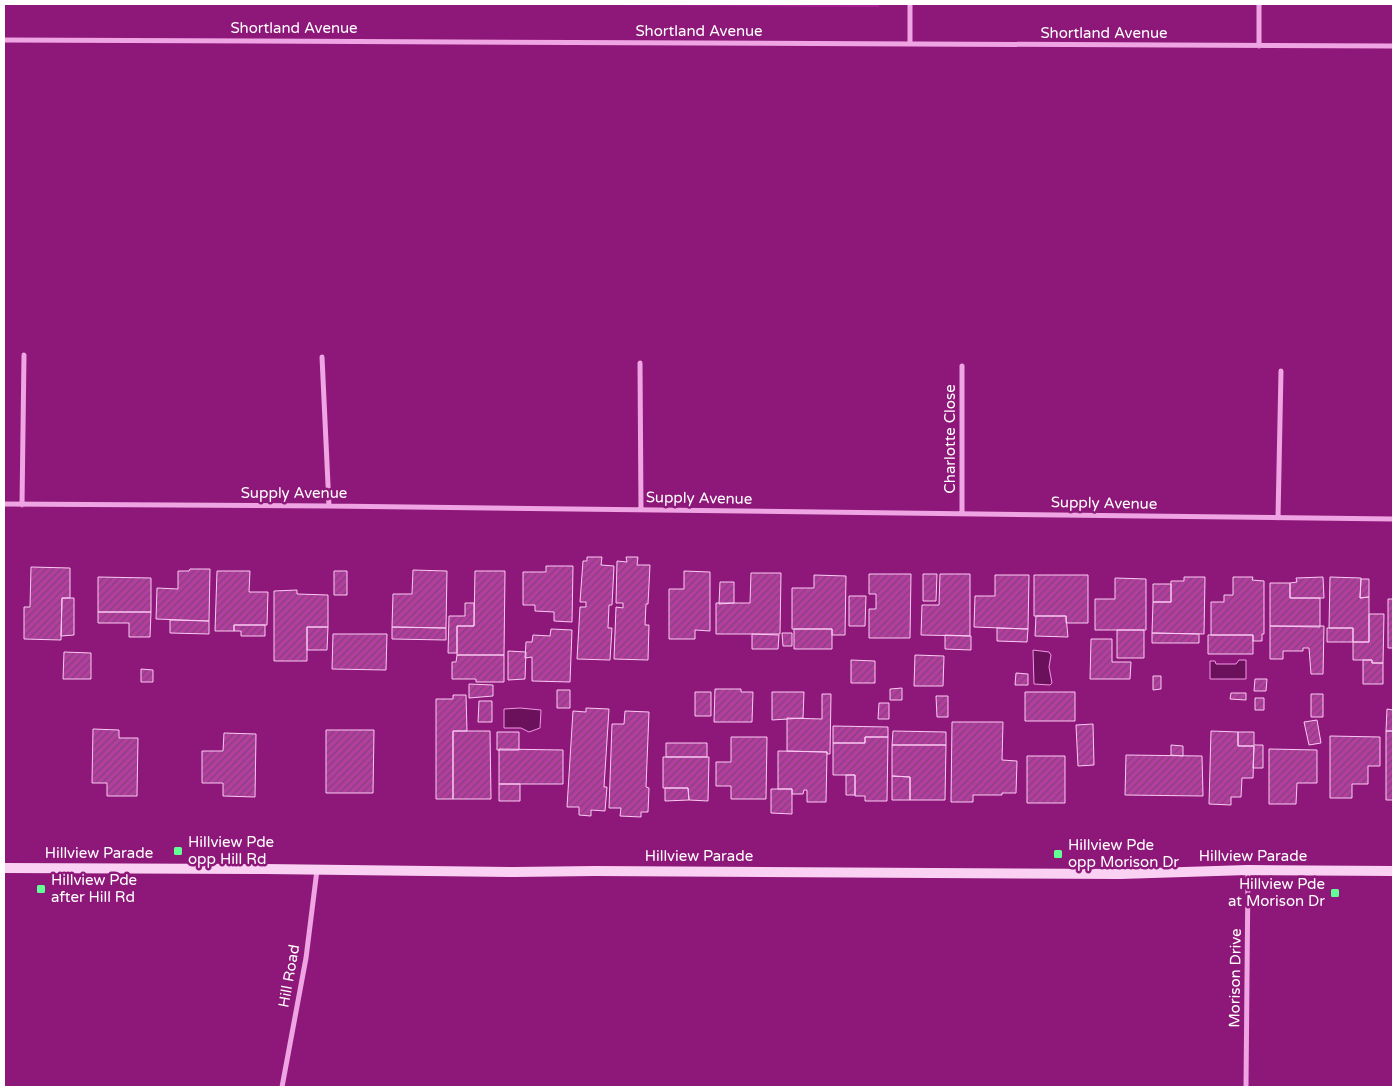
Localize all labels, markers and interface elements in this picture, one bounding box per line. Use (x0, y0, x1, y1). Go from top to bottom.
street label: Shortland Avenue (230, 19, 358, 37)
street label: Shortland Avenue (635, 22, 763, 40)
street label: Shortland Avenue (1040, 24, 1168, 42)
street label: Charlotte Close (941, 384, 959, 494)
street label: Supply Avenue (241, 484, 347, 502)
street label: Supply Avenue (646, 488, 752, 508)
street label: Supply Avenue (1051, 493, 1157, 513)
place label: Hillview Pde opp Hill Rd (188, 833, 274, 868)
place label: Hillview Pde opp Morison Dr (1068, 836, 1179, 871)
street label: Hillview Parade (45, 844, 153, 862)
marker: Hillview Pde opp Hill Rd (172, 845, 184, 857)
street label: Hillview Parade (645, 847, 753, 865)
street label: Hillview Parade (1199, 847, 1307, 865)
marker: Hillview Pde opp Morison Dr (1052, 848, 1064, 860)
place label: Hillview Pde after Hill Rd (51, 871, 137, 906)
place label: Hillview Pde at Morison Dr (1228, 875, 1325, 910)
marker: Hillview Pde after Hill Rd (35, 883, 47, 895)
marker: Hillview Pde at Morison Dr (1329, 887, 1341, 899)
street label: Morison Drive (1225, 928, 1245, 1028)
street label: Hill Road (275, 943, 303, 1009)

